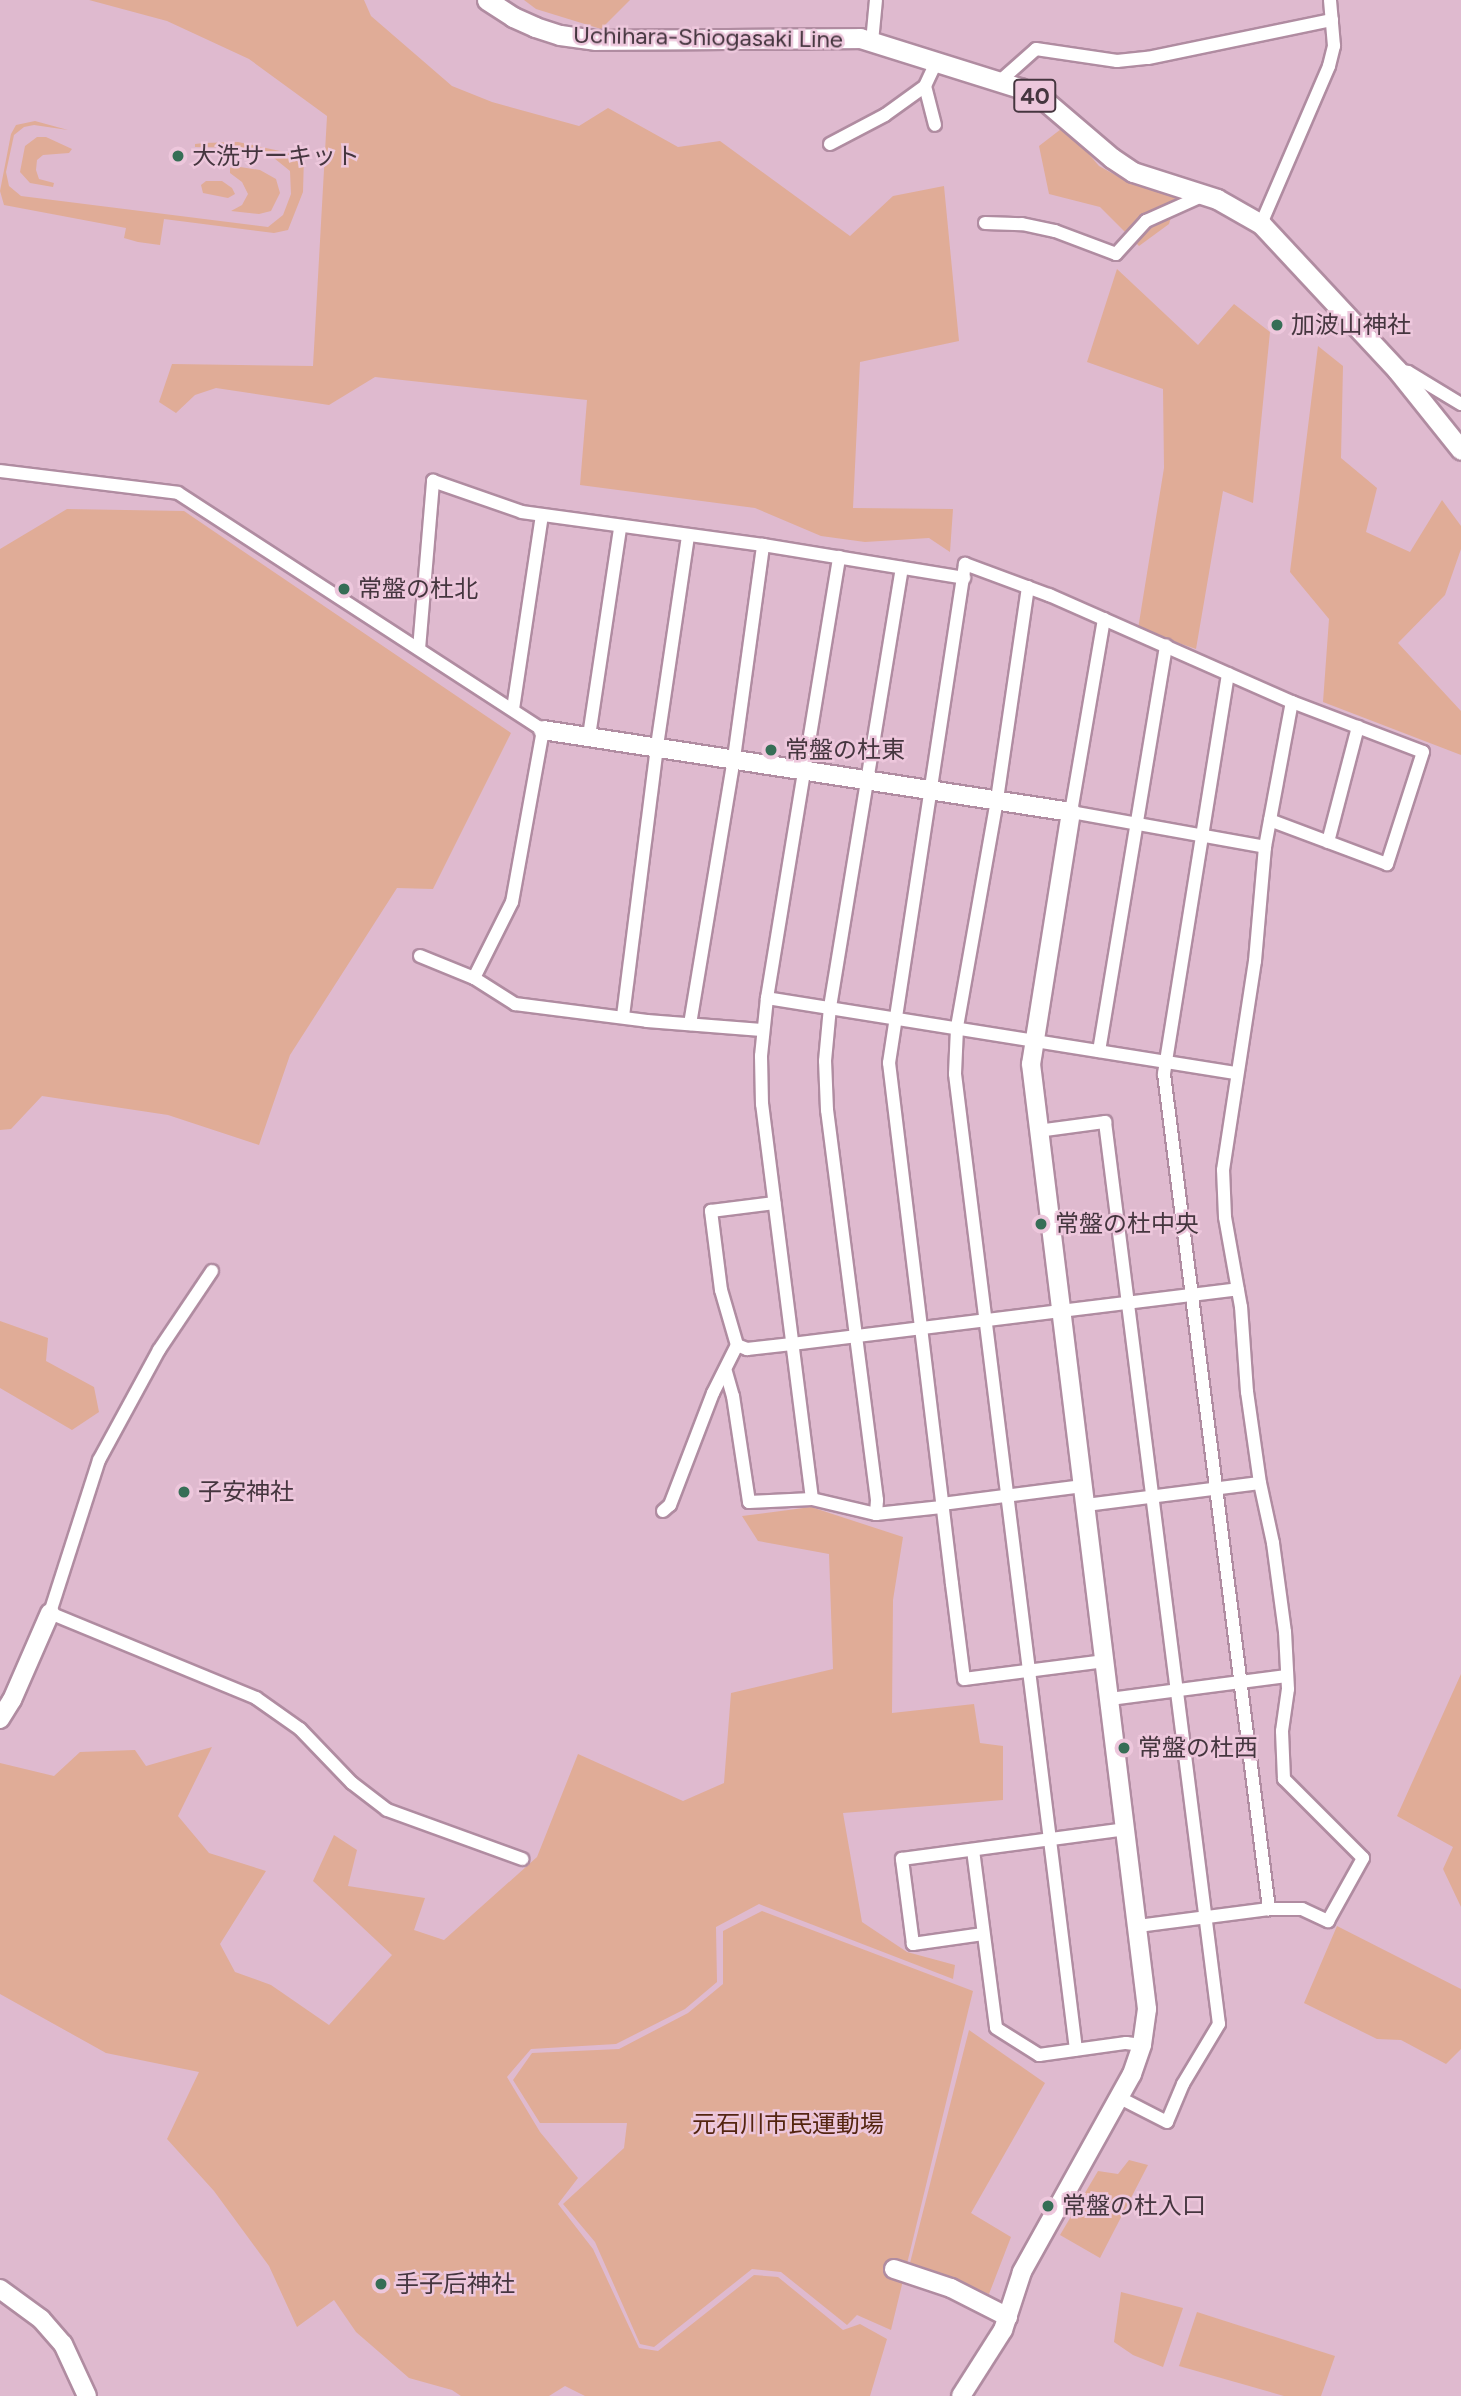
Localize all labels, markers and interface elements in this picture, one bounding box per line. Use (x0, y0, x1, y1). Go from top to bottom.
street label: Uchihara-Shiogasaki Line (573, 20, 843, 54)
road number: 40 (1012, 76, 1058, 116)
place label: 大洗サーキット (192, 142, 360, 170)
marker: 大洗サーキット (170, 148, 186, 164)
place label: 加波山神社 (1291, 311, 1411, 339)
marker: 加波山神社 (1269, 317, 1285, 333)
place label: 常盤の杜北 (358, 575, 478, 603)
marker: 常盤の杜北 (336, 581, 352, 597)
place label: 常盤の杜東 (785, 736, 905, 764)
marker: 常盤の杜東 (763, 742, 779, 758)
place label: 常盤の杜中央 (1055, 1210, 1199, 1238)
marker: 常盤の杜中央 (1033, 1216, 1049, 1232)
place label: 子安神社 (198, 1478, 294, 1506)
marker: 子安神社 (176, 1484, 192, 1500)
place label: 常盤の杜西 (1138, 1734, 1258, 1762)
marker: 常盤の杜西 (1116, 1740, 1132, 1756)
park label: 元石川市民運動場 (692, 2110, 884, 2138)
place label: 常盤の杜入口 (1062, 2192, 1206, 2220)
marker: 常盤の杜入口 (1040, 2198, 1056, 2214)
place label: 手子后神社 (395, 2270, 515, 2298)
marker: 手子后神社 (373, 2276, 389, 2292)

